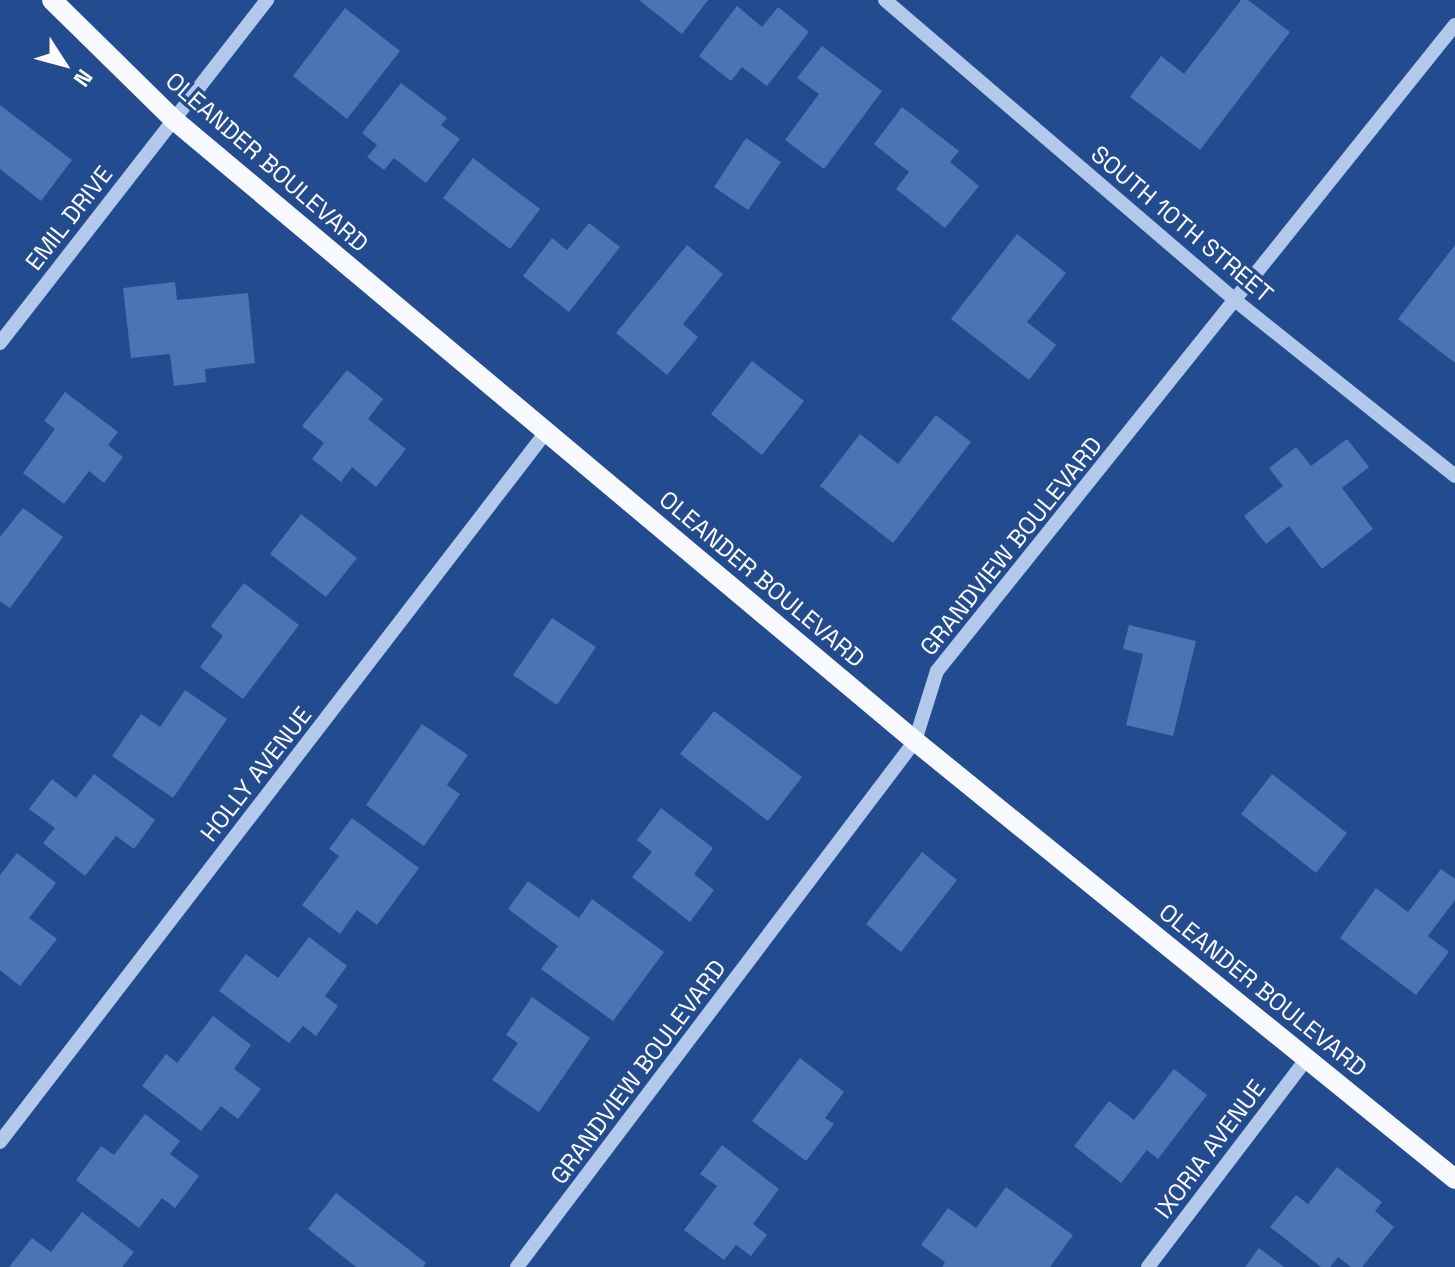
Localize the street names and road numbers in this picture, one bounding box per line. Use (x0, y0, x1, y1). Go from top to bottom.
street label: OLEANDER BOULEVARD (160, 66, 374, 258)
street label: SOUTH 10TH STREET (1085, 139, 1279, 309)
street label: EMIL DRIVE (19, 160, 119, 276)
street label: GRANDVIEW BOULEVARD (914, 431, 1108, 661)
street label: OLEANDER BOULEVARD (654, 485, 870, 673)
street label: HOLLY AVENUE (194, 701, 318, 847)
street label: OLEANDER BOULEVARD (1153, 897, 1373, 1083)
street label: GRANDVIEW BOULEVARD (544, 954, 732, 1190)
street label: IXORIA AVENUE (1148, 1074, 1272, 1224)

